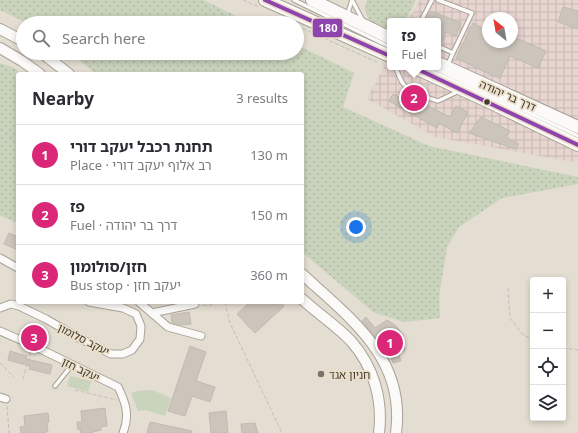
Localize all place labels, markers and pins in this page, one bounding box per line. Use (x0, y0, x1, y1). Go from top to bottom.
pin: 2 (401, 83, 427, 113)
unlabelled marker (482, 97, 492, 107)
pin: 3 (21, 323, 47, 353)
pin: 1 (377, 328, 403, 358)
place label: חניון אגד (329, 367, 370, 382)
marker: חניון אגד (316, 369, 326, 379)

